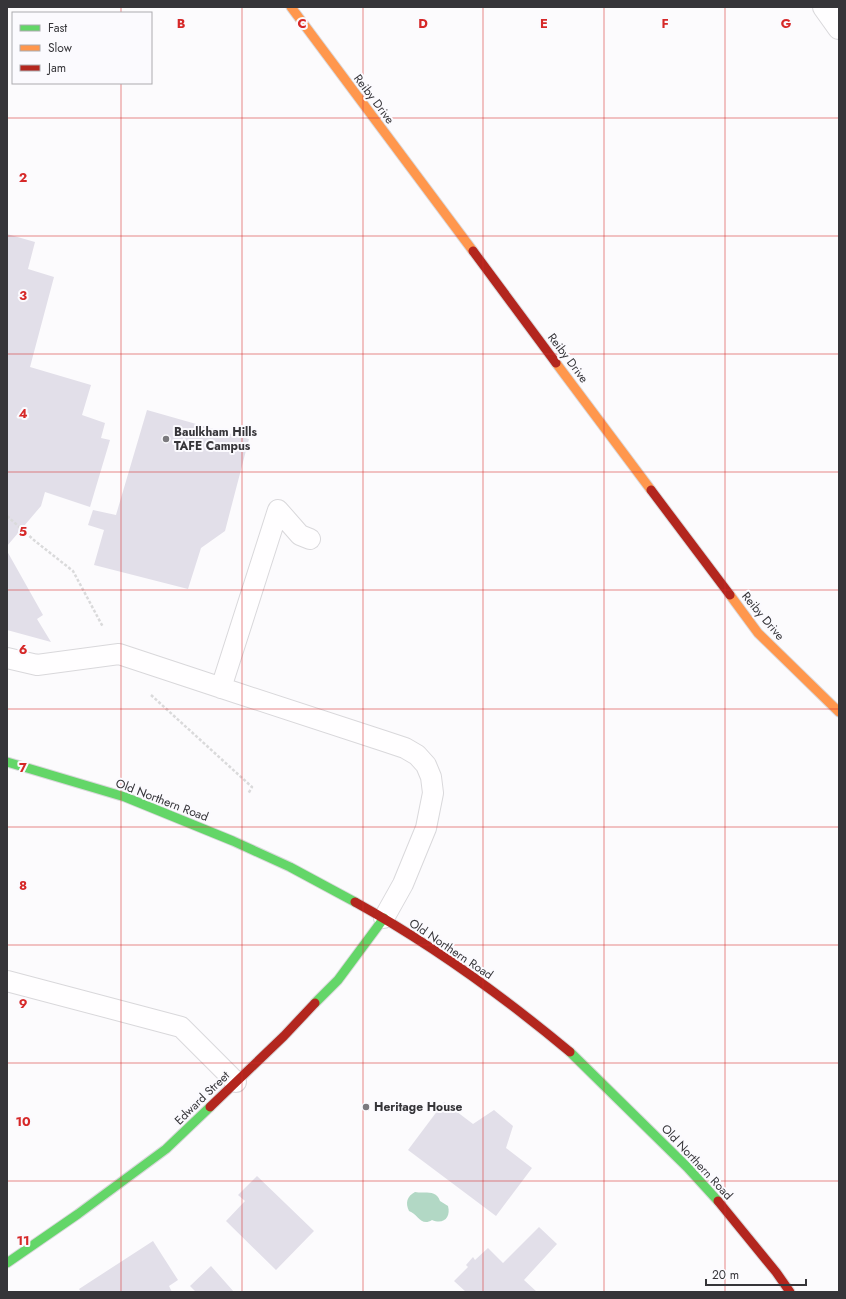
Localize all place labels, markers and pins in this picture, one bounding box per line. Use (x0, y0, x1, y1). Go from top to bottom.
place label: Baulkham Hills TAFE Campus (174, 423, 257, 455)
marker: Baulkham Hills TAFE Campus (161, 434, 171, 444)
place label: Heritage House (374, 1098, 463, 1116)
marker: Heritage House (361, 1102, 371, 1112)

